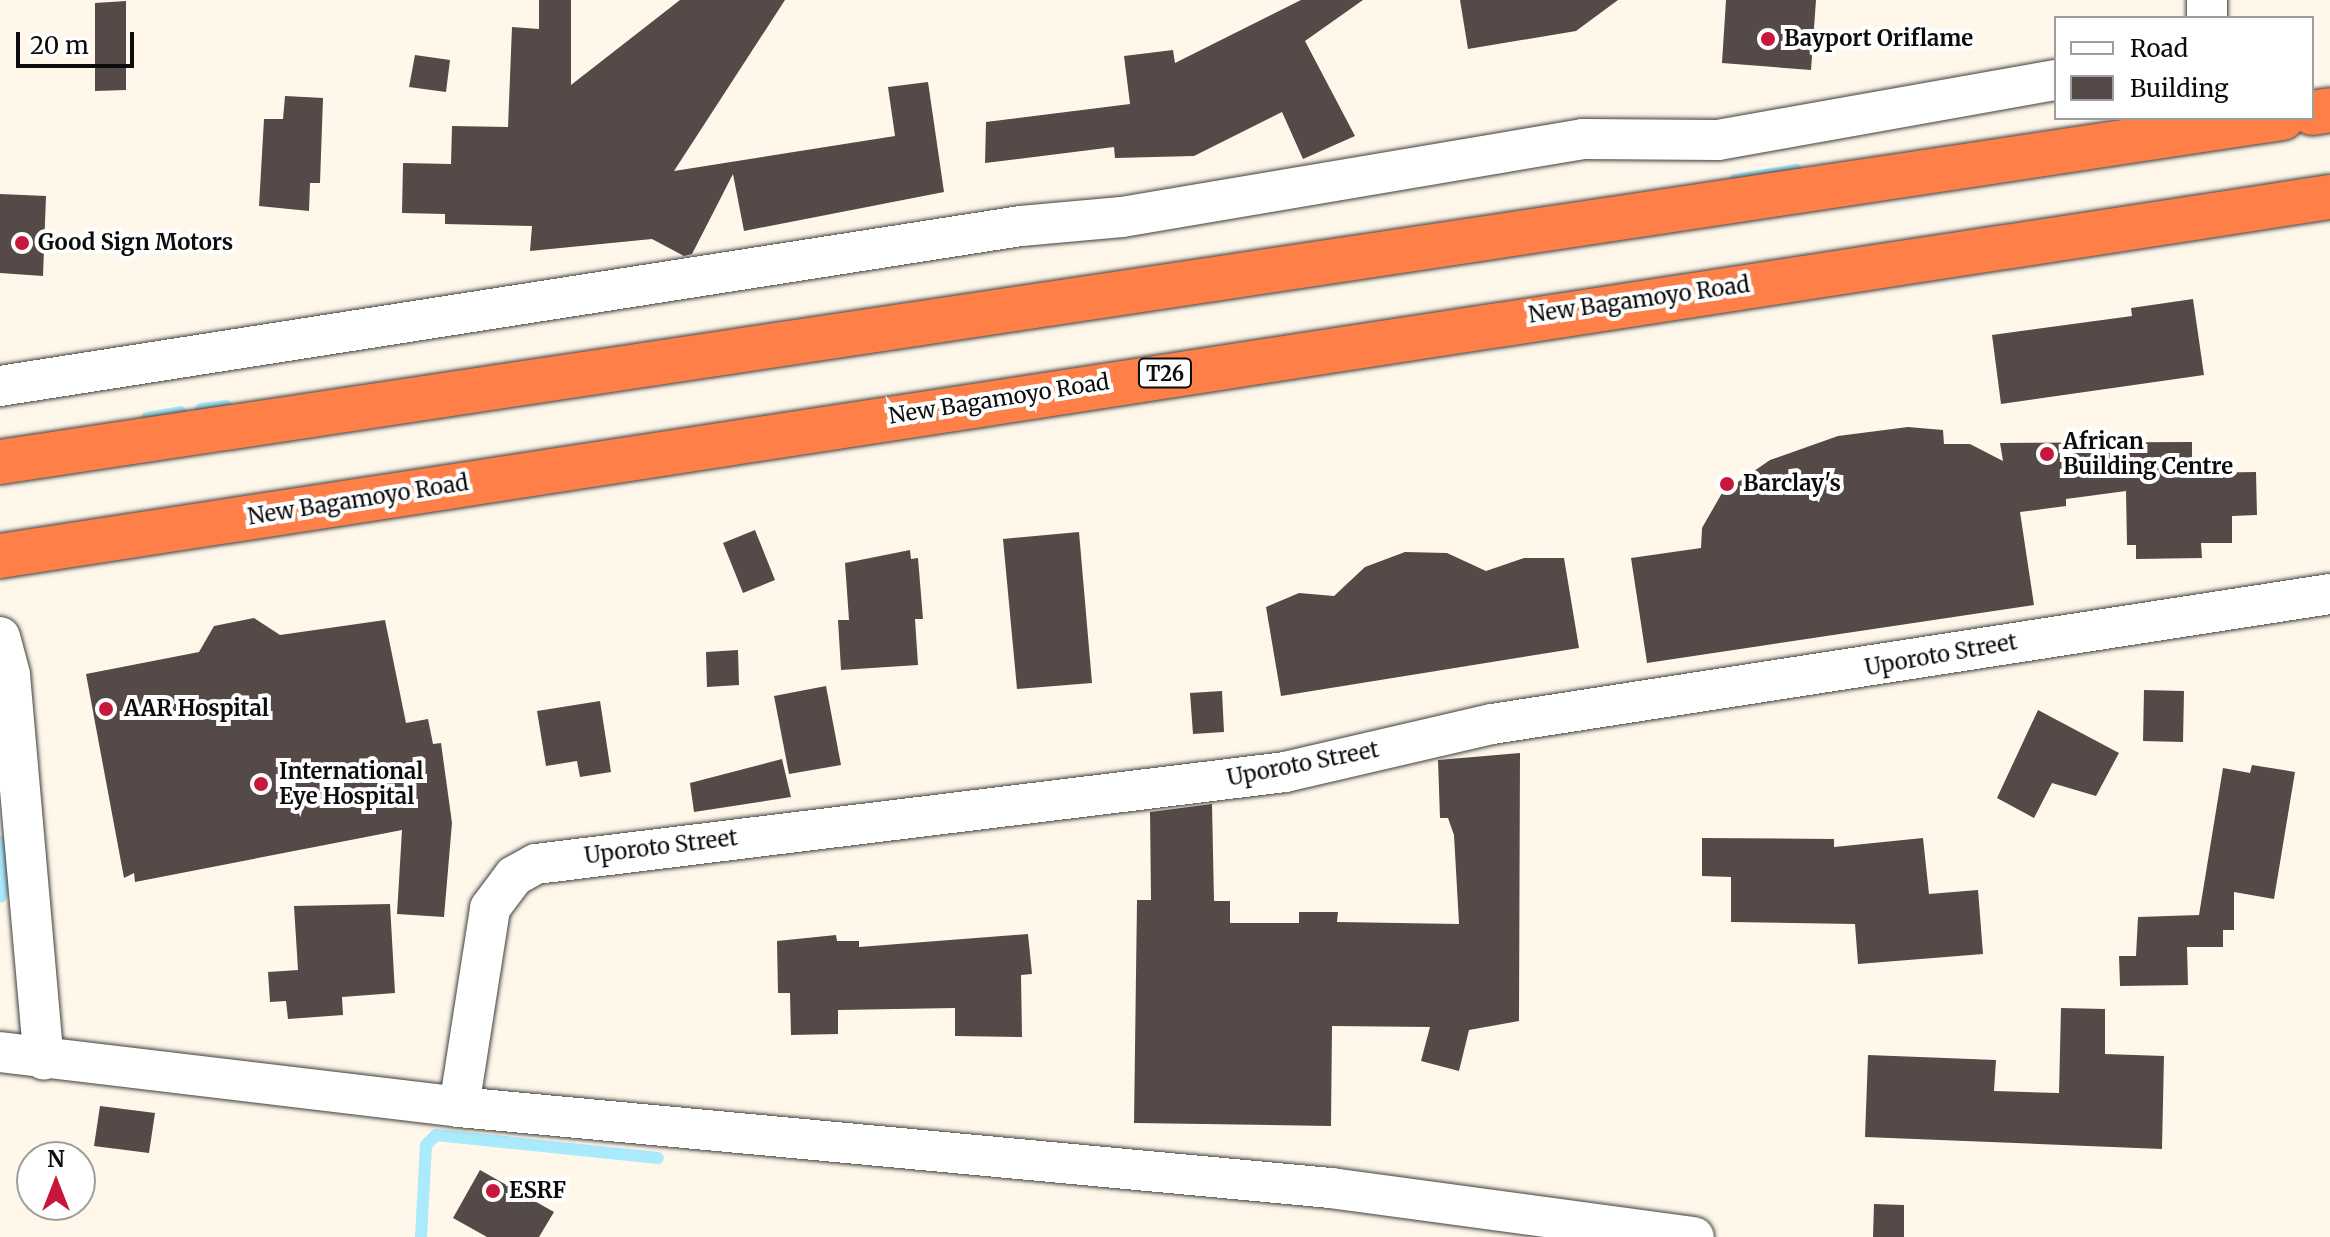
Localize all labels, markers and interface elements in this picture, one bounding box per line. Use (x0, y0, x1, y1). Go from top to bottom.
scale bar (20, 16, 138, 66)
legend (2054, 16, 2314, 120)
place label: Bayport Oriflame (1784, 26, 1973, 52)
text: 20 m (30, 30, 89, 61)
marker: Bayport Oriflame (1759, 30, 1777, 48)
text: Road (2130, 33, 2188, 64)
text: Building (2130, 73, 2229, 104)
place label: Good Sign Motors (38, 230, 233, 256)
marker: Good Sign Motors (13, 234, 31, 252)
street label: New Bagamoyo Road (1527, 271, 1751, 329)
road number: T26 (1137, 357, 1193, 389)
street label: New Bagamoyo Road (887, 369, 1111, 429)
place label: African Building Centre (2063, 428, 2233, 480)
marker: African Building Centre (2038, 445, 2056, 463)
street label: New Bagamoyo Road (246, 470, 470, 530)
place label: Barclay's (1743, 471, 1841, 497)
marker: Barclay's (1718, 475, 1736, 493)
street label: Uporoto Street (1863, 629, 2019, 681)
place label: AAR Hospital (124, 696, 269, 722)
marker: AAR Hospital (95, 698, 117, 720)
street label: Uporoto Street (1225, 736, 1381, 792)
place label: International Eye Hospital (279, 758, 424, 810)
marker: International Eye Hospital (250, 773, 272, 795)
street label: Uporoto Street (583, 825, 739, 869)
north arrow (16, 1141, 96, 1221)
text: N (47, 1145, 65, 1173)
place label: ESRF (509, 1178, 566, 1204)
marker: ESRF (484, 1182, 502, 1200)

